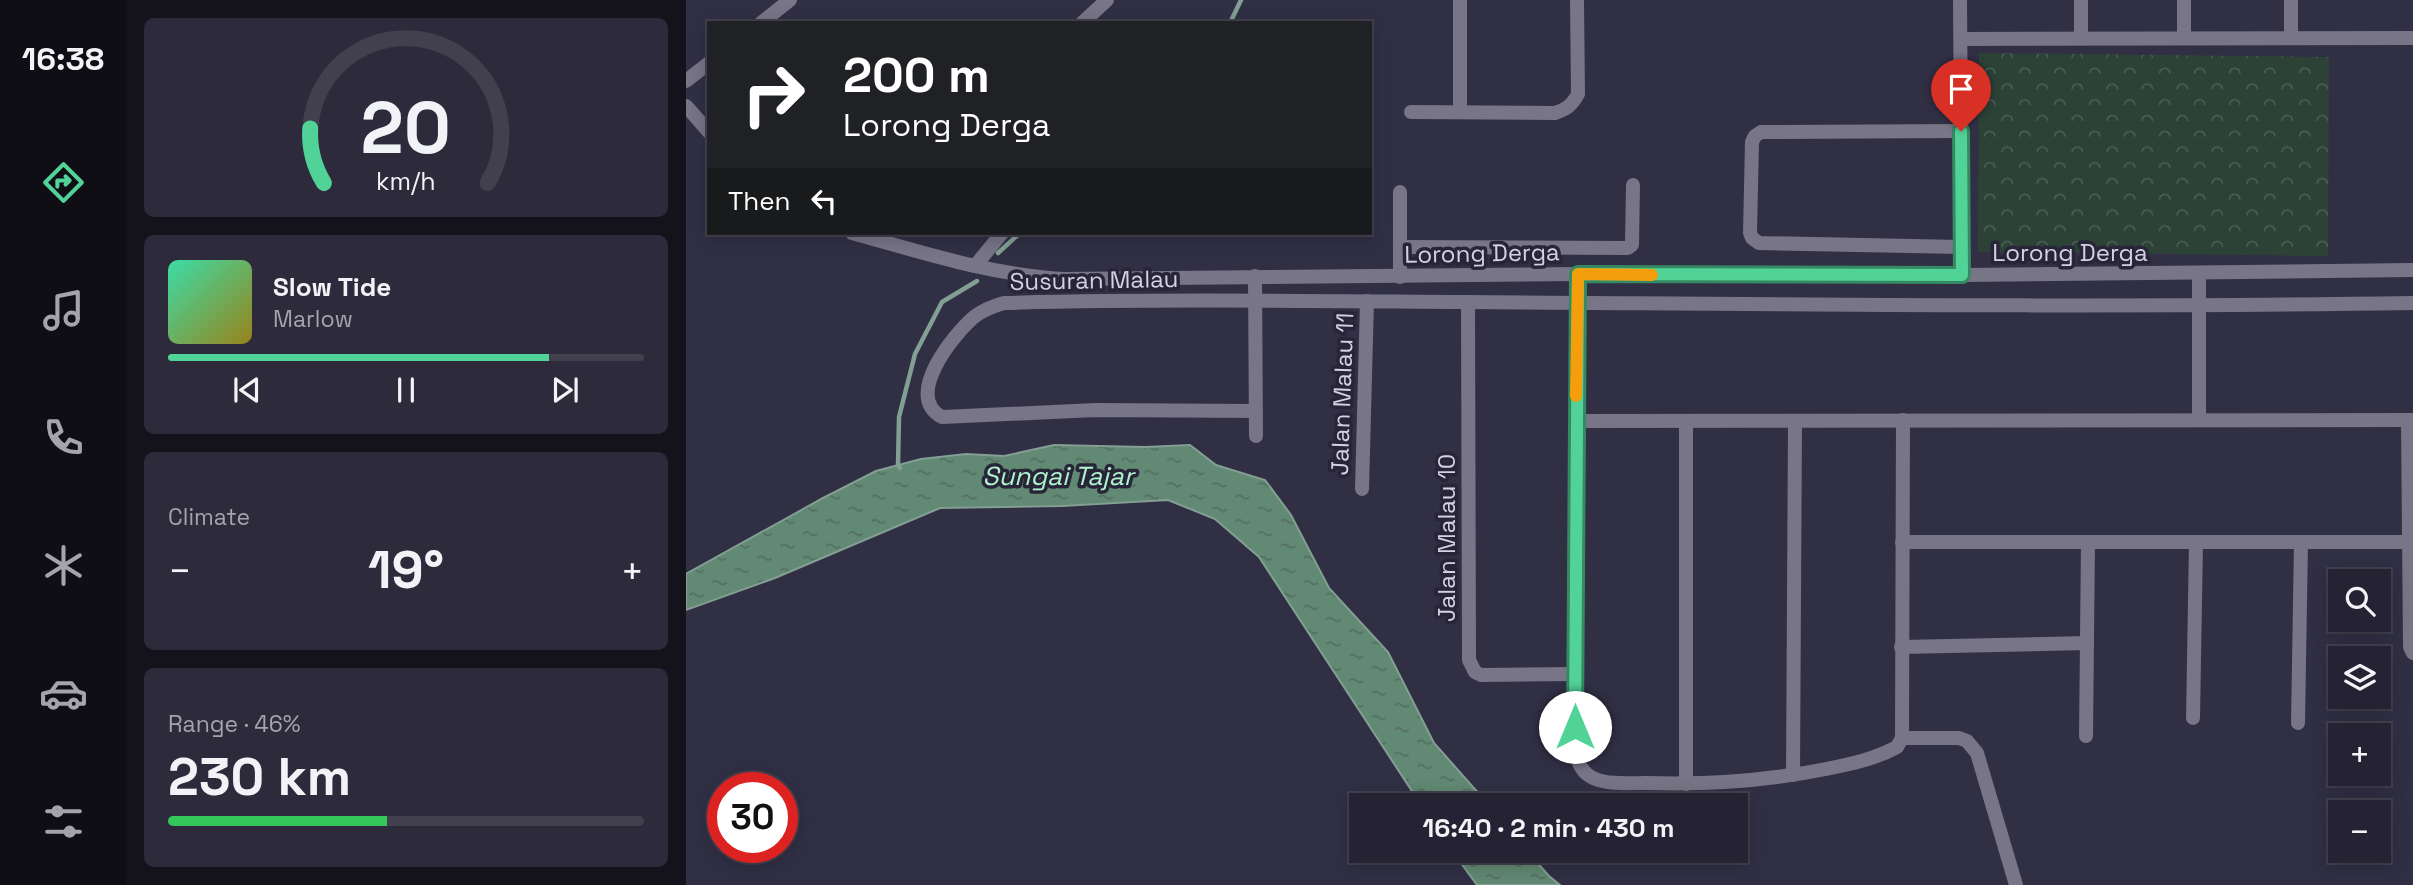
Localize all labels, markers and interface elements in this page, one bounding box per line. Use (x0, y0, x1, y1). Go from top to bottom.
text: 16:38 (22, 39, 104, 79)
text: 200 m (843, 44, 990, 106)
icon: right (728, 49, 819, 140)
pin (1931, 59, 1991, 131)
icon: arrive (1942, 70, 1980, 108)
text: 20 (361, 82, 451, 175)
text: Lorong Derga (843, 105, 1050, 145)
icon: directions (39, 158, 88, 207)
text: km/h (376, 165, 436, 197)
icon: left (805, 182, 843, 220)
text: Then (728, 184, 791, 218)
street label: Lorong Derga (1404, 236, 1560, 270)
street label: Lorong Derga (1992, 237, 2148, 268)
street label: Susuran Malau (1009, 263, 1179, 297)
text: Slow Tide (273, 270, 391, 304)
icon: music (39, 286, 88, 335)
text: Marlow (273, 304, 353, 334)
street label: Jalan Malau 11 (1324, 312, 1360, 476)
icon: previous (228, 371, 266, 409)
icon: pause (387, 371, 425, 409)
icon: next (546, 371, 584, 409)
icon: phone (39, 413, 88, 462)
street label: Jalan Malau 10 (1431, 454, 1462, 622)
water label: Sungai Tajar (983, 459, 1137, 493)
text: Climate (168, 502, 250, 532)
text: 19° (368, 537, 444, 603)
icon: climate (39, 541, 88, 590)
text: − (168, 547, 192, 595)
text: + (620, 547, 644, 595)
map controls (2328, 569, 2391, 863)
button: search (2328, 569, 2391, 632)
button: layers (2328, 646, 2391, 709)
icon: car (39, 669, 88, 718)
position arrow (1538, 690, 1612, 764)
text: Range · 46% (168, 709, 301, 739)
button: + (2328, 723, 2391, 786)
text: 230 km (168, 744, 351, 810)
speed limit sign: 30 (707, 772, 798, 863)
icon: filters (39, 797, 88, 846)
button: − (2328, 800, 2391, 863)
text: 16:40 · 2 min · 430 m (1423, 811, 1674, 845)

